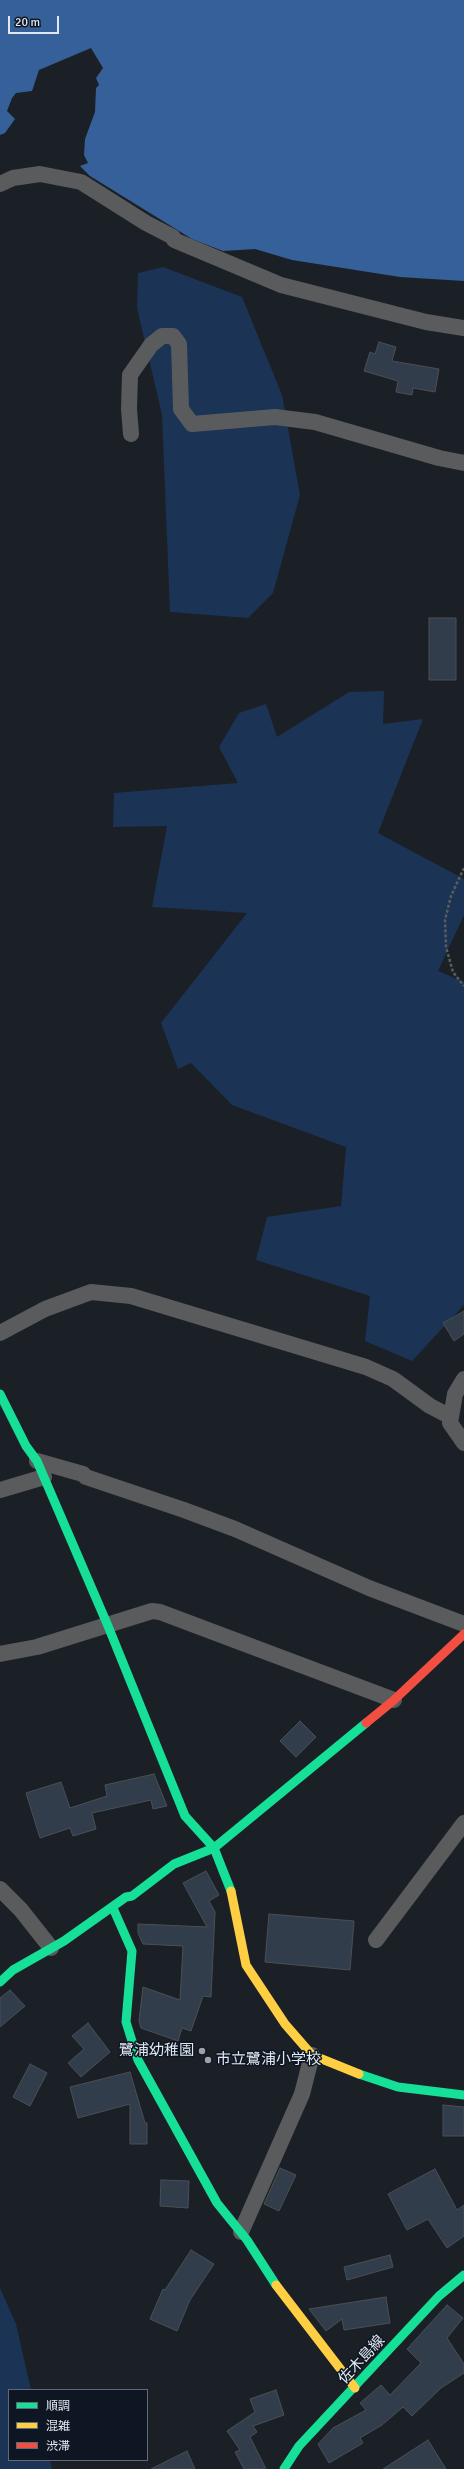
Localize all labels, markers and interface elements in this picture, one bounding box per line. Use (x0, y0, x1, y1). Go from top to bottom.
scale bar (10, 8, 61, 34)
text: 20 m (15, 15, 40, 30)
place label: 鷺浦幼稚園 (119, 2042, 194, 2060)
marker: 鷺浦幼稚園 (197, 2046, 207, 2056)
place label: 市立鷺浦小学校 (216, 2051, 321, 2069)
marker: 市立鷺浦小学校 (203, 2055, 213, 2065)
street label: 佐木島線 (335, 2332, 389, 2388)
legend (8, 2389, 148, 2461)
text: 順調 (46, 2399, 70, 2414)
text: 混雑 (46, 2419, 70, 2434)
text: 渋滞 (46, 2439, 70, 2454)

